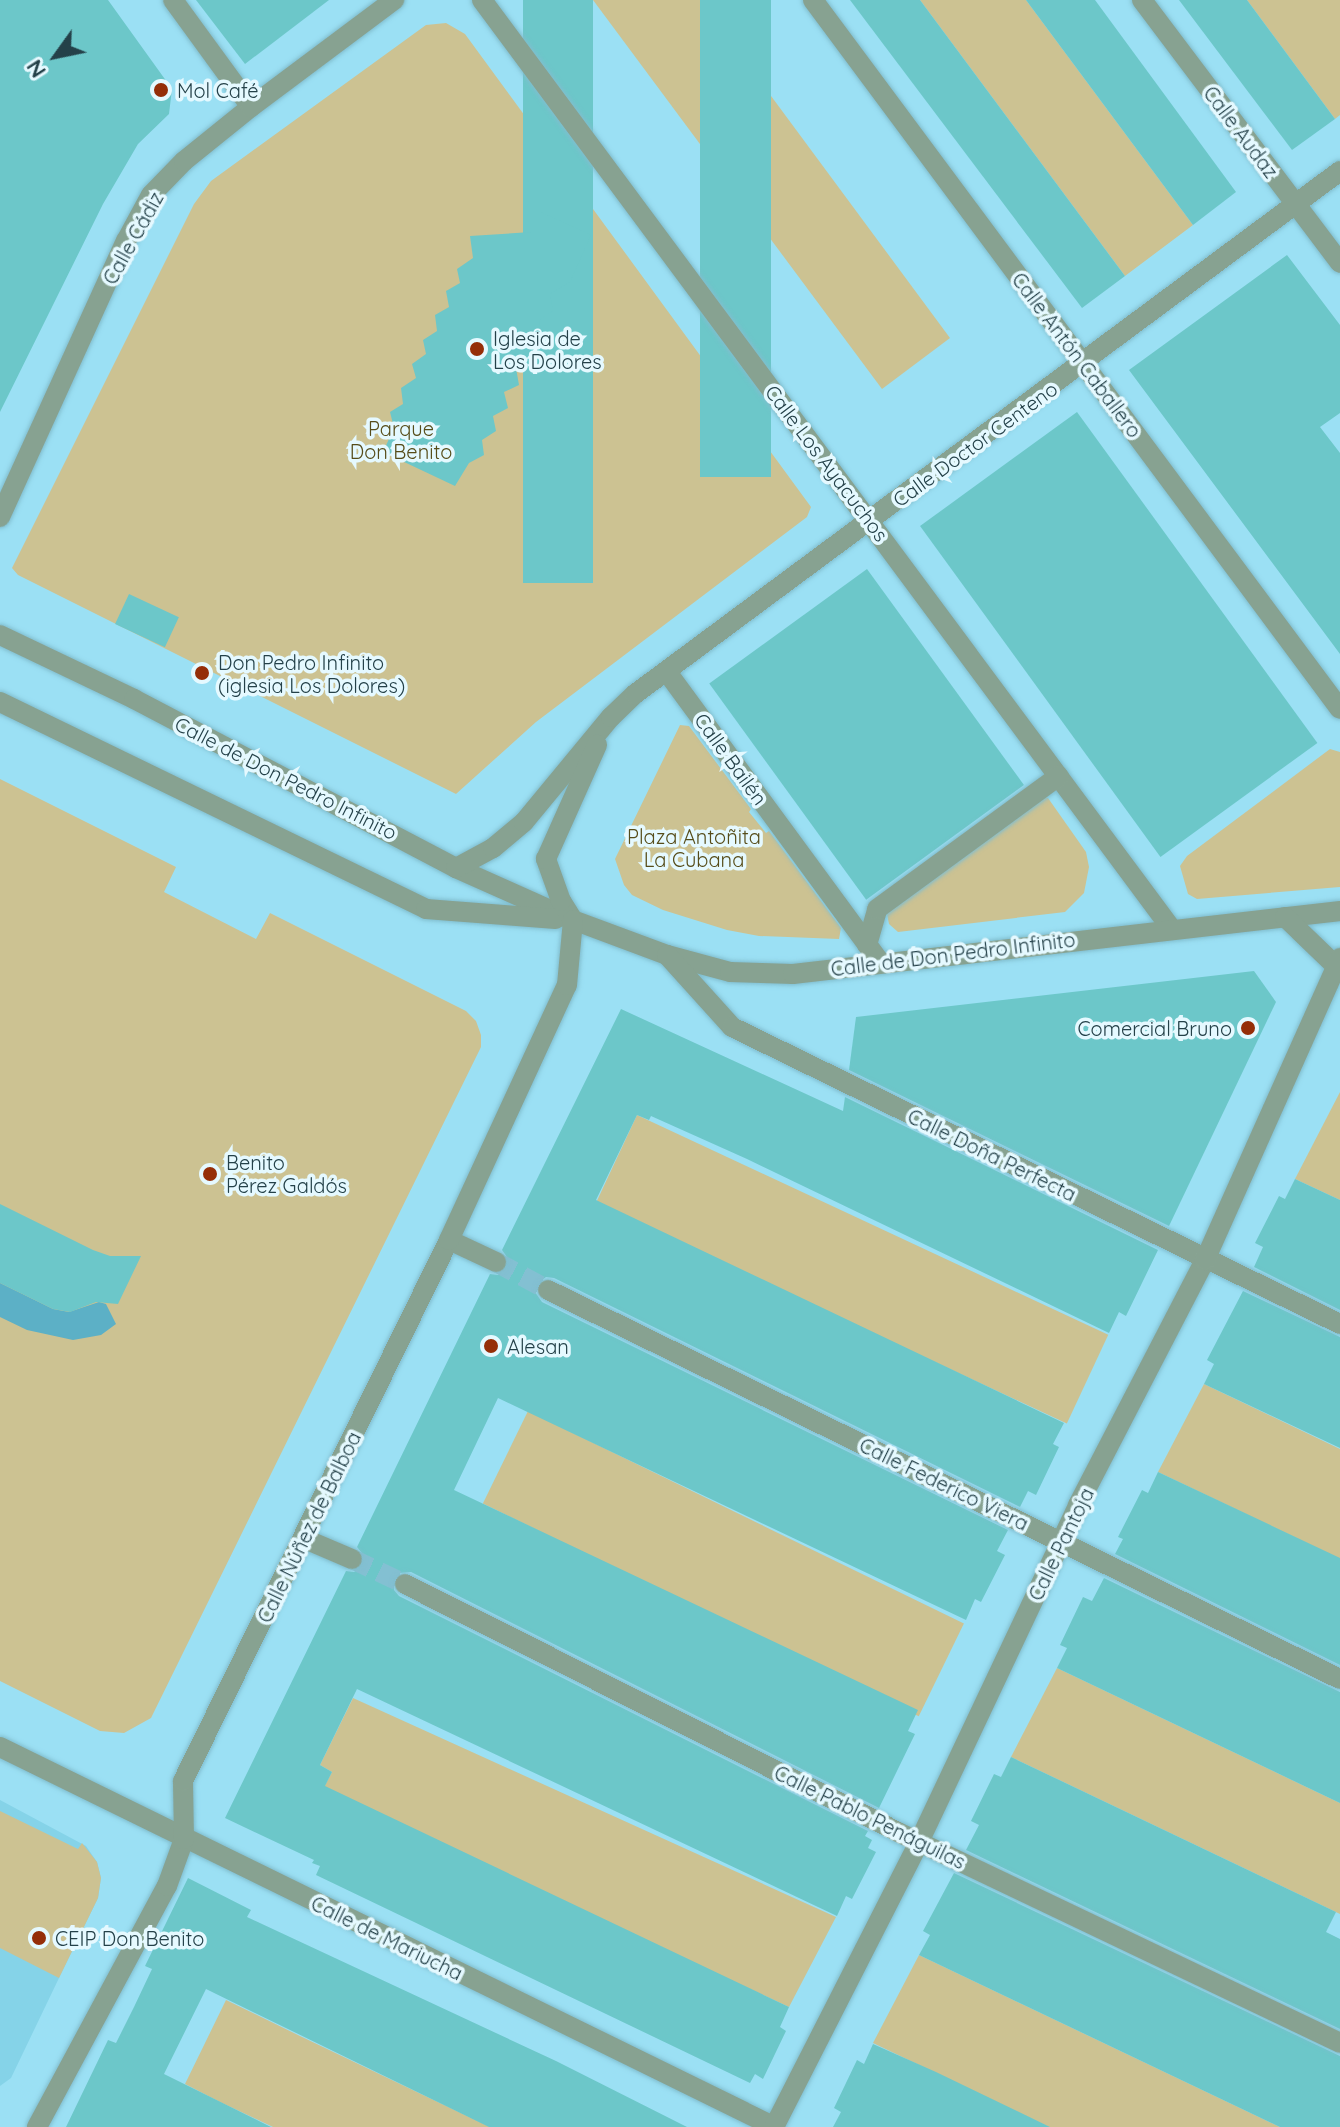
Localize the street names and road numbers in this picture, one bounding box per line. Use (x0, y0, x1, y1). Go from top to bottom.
street label: Calle Audaz (1199, 81, 1283, 183)
street label: Calle Cádiz (98, 188, 168, 288)
street label: Calle Antón Caballero (1007, 268, 1147, 442)
street label: Calle Doctor Centeno (888, 376, 1062, 512)
street label: Calle Los Ayacuchos (760, 380, 894, 546)
street label: Calle Bailén (690, 708, 772, 810)
street label: Calle de Don Pedro Infinito (171, 711, 401, 845)
street label: Calle de Don Pedro Infinito (829, 927, 1077, 981)
street label: Calle Doña Perfecta (904, 1104, 1080, 1206)
street label: Calle Núñez de Balboa (252, 1427, 366, 1627)
street label: Calle Federico Viera (856, 1433, 1032, 1535)
street label: Calle Pantoja (1023, 1484, 1099, 1604)
street label: Calle Pablo Penáguilas (770, 1760, 970, 1874)
street label: Calle de Mariucha (307, 1891, 467, 1985)

